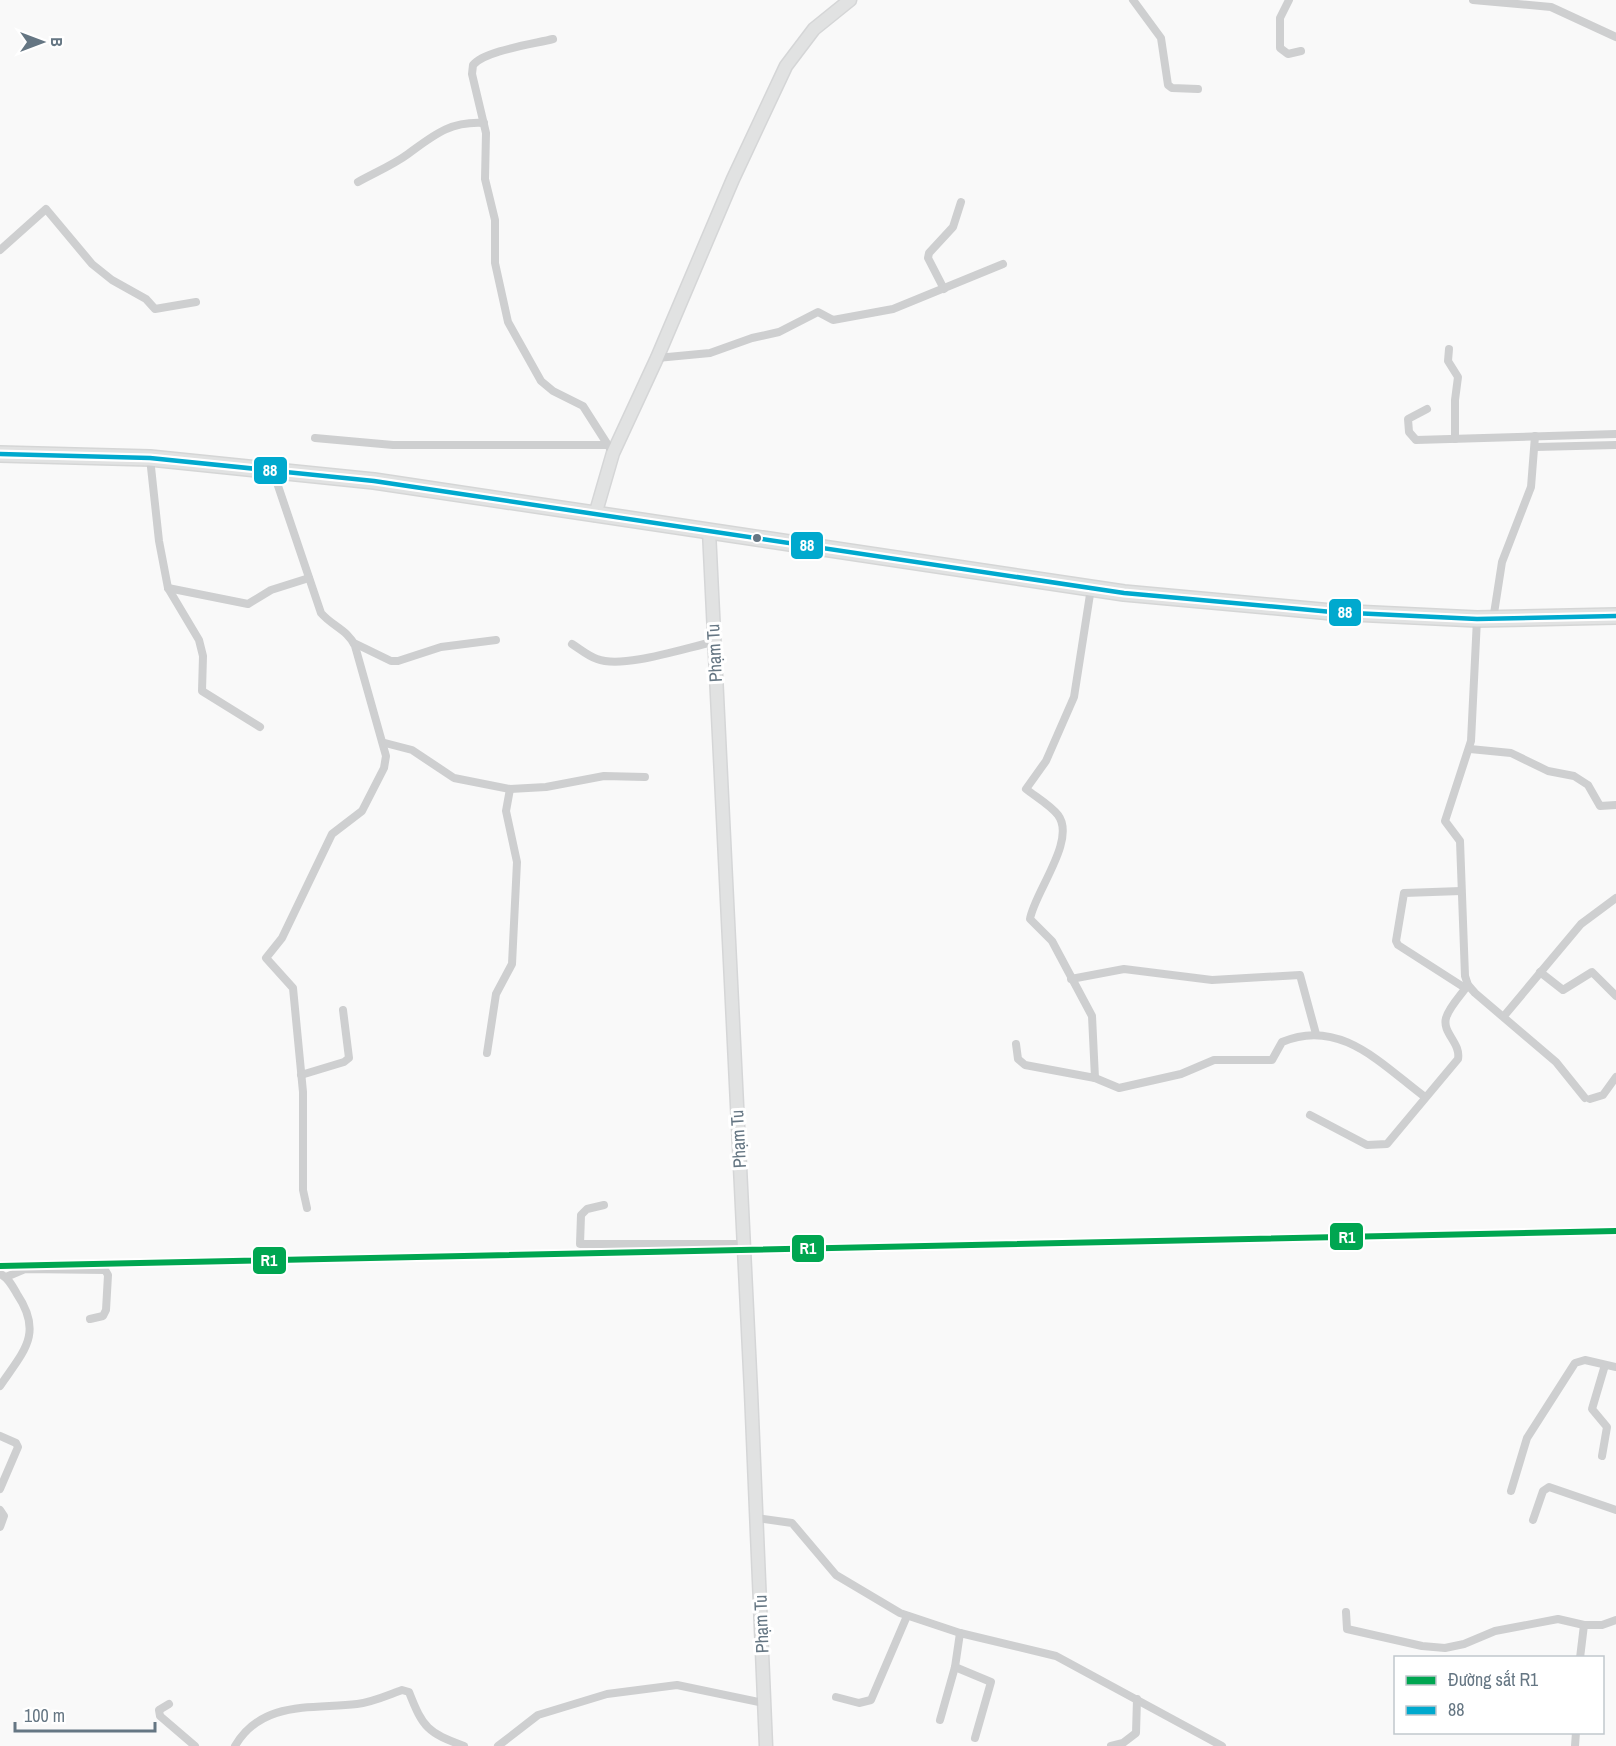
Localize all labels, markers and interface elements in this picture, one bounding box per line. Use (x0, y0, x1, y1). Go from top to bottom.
north arrow (12, 12, 72, 72)
text: B (46, 37, 68, 47)
line badge: 88 (253, 456, 288, 485)
text: 88 (263, 459, 277, 481)
line badge: 88 (790, 531, 824, 560)
unlabelled marker (751, 532, 763, 544)
text: 88 (800, 534, 814, 556)
line badge: 88 (1328, 598, 1362, 627)
text: 88 (1338, 601, 1352, 623)
street label: Phạm Tu (700, 623, 728, 683)
street label: Phạm Tu (724, 1109, 752, 1169)
line badge: R1 (1329, 1222, 1364, 1251)
text: R1 (1339, 1226, 1356, 1248)
line badge: R1 (791, 1234, 825, 1263)
text: R1 (800, 1237, 817, 1259)
line badge: R1 (252, 1246, 287, 1275)
text: R1 (261, 1249, 278, 1271)
street label: Phạm Tu (747, 1594, 775, 1654)
legend (1394, 1656, 1604, 1734)
text: Đường sắt R1 (1448, 1667, 1539, 1692)
scale bar (15, 1695, 154, 1733)
text: 88 (1448, 1697, 1464, 1722)
text: 100 m (24, 1703, 65, 1728)

